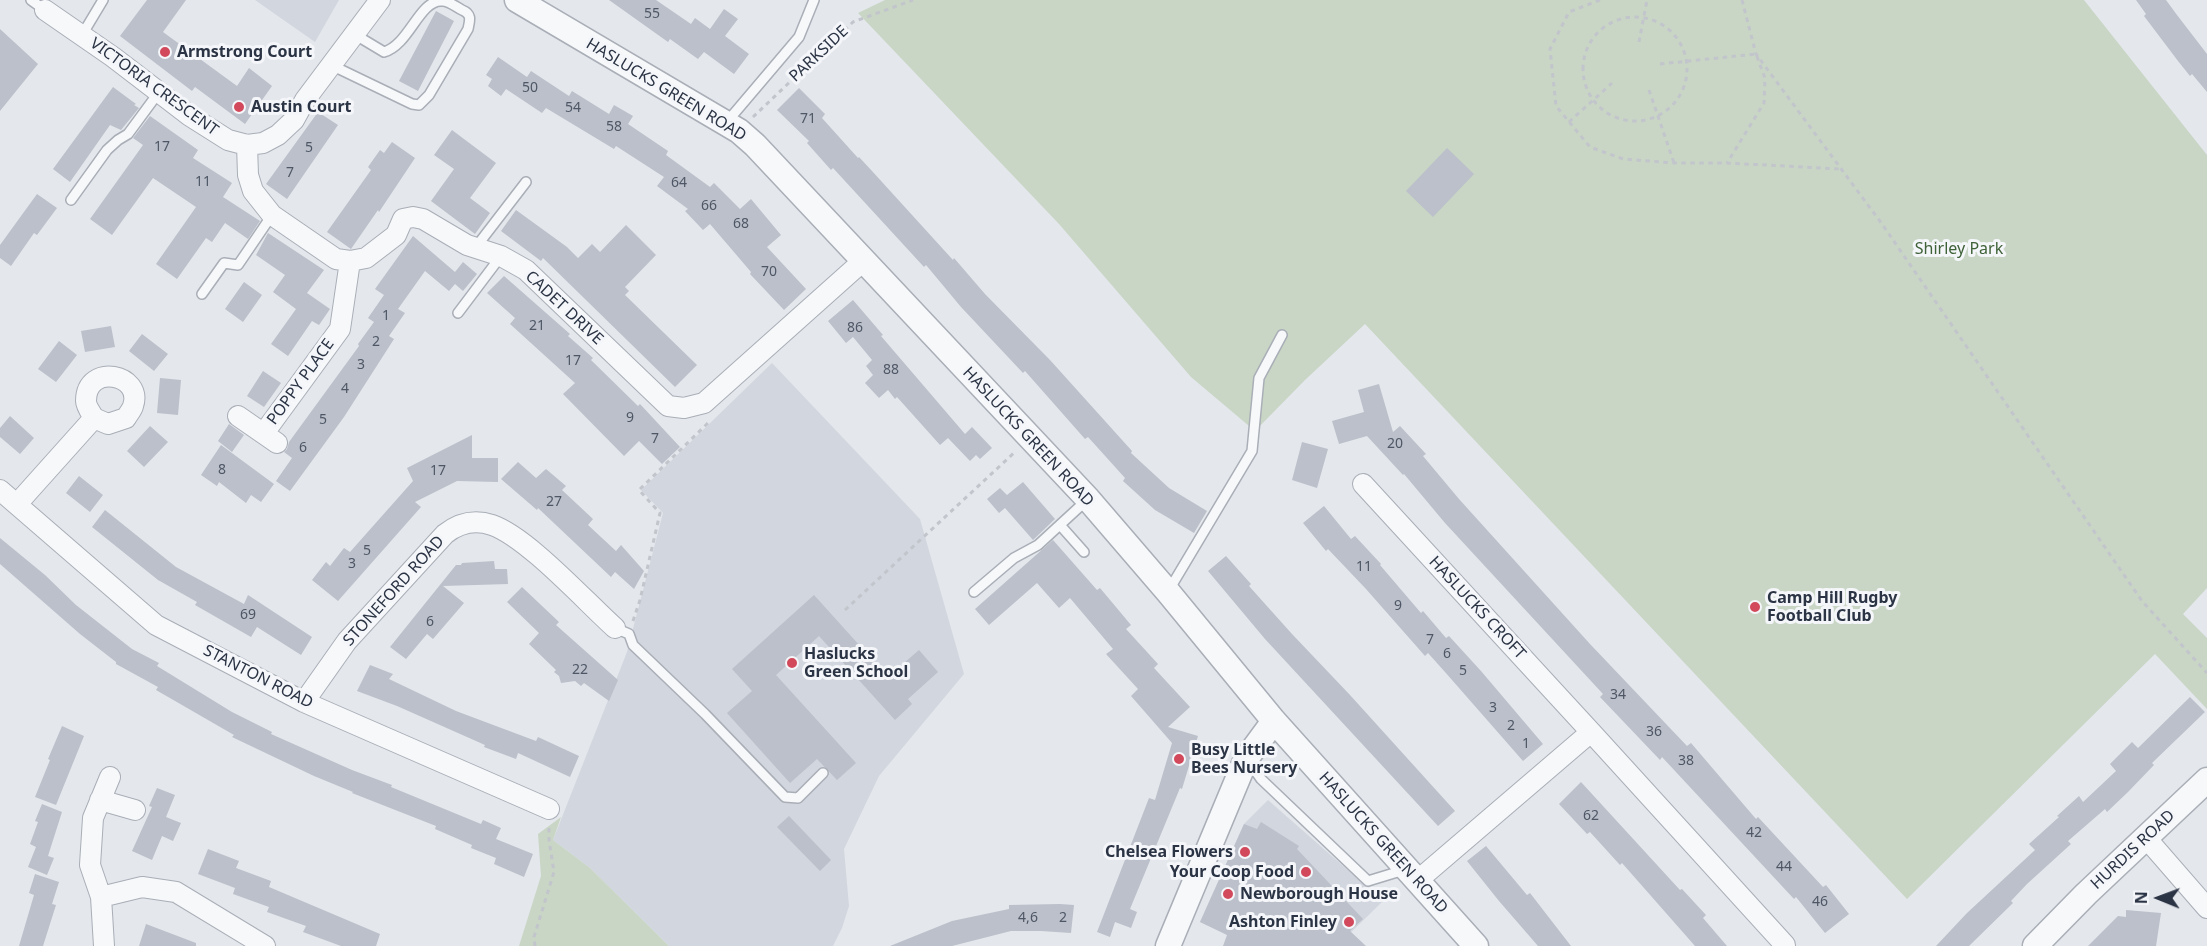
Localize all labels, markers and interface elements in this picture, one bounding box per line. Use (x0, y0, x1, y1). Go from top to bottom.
house number: 55 (644, 6, 660, 22)
street label: PARKSIDE (785, 22, 853, 86)
street label: VICTORIA CRESCENT (86, 34, 222, 140)
street label: HASLUCKS GREEN ROAD (582, 35, 750, 145)
place label: Armstrong Court (177, 42, 312, 62)
marker: Armstrong Court (158, 45, 172, 59)
house number: 50 (522, 80, 538, 96)
place label: Austin Court (251, 97, 352, 117)
marker: Austin Court (232, 100, 246, 114)
house number: 54 (565, 100, 581, 116)
house number: 71 (800, 111, 816, 127)
house number: 58 (606, 119, 622, 135)
house number: 17 (154, 139, 170, 155)
house number: 5 (305, 140, 313, 156)
house number: 7 (286, 165, 294, 181)
house number: 11 (195, 174, 211, 190)
house number: 64 (671, 175, 687, 191)
house number: 66 (701, 198, 717, 214)
house number: 68 (733, 216, 749, 232)
park label: Shirley Park (1915, 239, 2003, 259)
house number: 70 (761, 264, 777, 280)
street label: CADET DRIVE (521, 267, 607, 349)
house number: 1 (382, 308, 390, 324)
house number: 21 (529, 318, 545, 334)
house number: 86 (847, 320, 863, 336)
house number: 2 (372, 334, 380, 350)
street label: POPPY PLACE (263, 335, 339, 429)
house number: 17 (565, 353, 581, 369)
house number: 3 (357, 357, 365, 373)
house number: 88 (883, 362, 899, 378)
street label: HASLUCKS GREEN ROAD (958, 363, 1098, 511)
house number: 4 (341, 381, 349, 397)
house number: 9 (626, 410, 634, 426)
house number: 5 (319, 412, 327, 428)
house number: 7 (651, 431, 659, 447)
house number: 20 (1387, 436, 1403, 452)
house number: 6 (299, 440, 307, 456)
house number: 8 (218, 462, 226, 478)
house number: 17 (430, 463, 446, 479)
house number: 27 (546, 494, 562, 510)
street label: STONEFORD ROAD (340, 532, 448, 650)
house number: 5 (363, 543, 371, 559)
street label: HASLUCKS CROFT (1424, 553, 1530, 663)
house number: 3 (348, 556, 356, 572)
house number: 11 (1356, 559, 1372, 575)
place label: Camp Hill Rugby Football Club (1767, 588, 1897, 626)
house number: 9 (1394, 598, 1402, 614)
marker: Camp Hill Rugby Football Club (1748, 600, 1762, 614)
house number: 69 (240, 607, 256, 623)
house number: 6 (426, 614, 434, 630)
house number: 7 (1426, 632, 1434, 648)
street label: STANTON ROAD (200, 641, 316, 713)
place label: Haslucks Green School (804, 644, 908, 682)
house number: 6 (1443, 646, 1451, 662)
marker: Haslucks Green School (785, 656, 799, 670)
house number: 22 (572, 662, 588, 678)
house number: 5 (1459, 663, 1467, 679)
house number: 34 (1610, 687, 1626, 703)
house number: 3 (1489, 700, 1497, 716)
house number: 2 (1507, 718, 1515, 734)
house number: 36 (1646, 724, 1662, 740)
house number: 1 (1522, 736, 1530, 752)
place label: Busy Little Bees Nursery (1191, 740, 1297, 778)
marker: Busy Little Bees Nursery (1172, 752, 1186, 766)
house number: 38 (1678, 753, 1694, 769)
street label: HASLUCKS GREEN ROAD (1314, 768, 1452, 918)
street label: HURDIS ROAD (2087, 806, 2179, 894)
house number: 62 (1583, 808, 1599, 824)
house number: 42 (1746, 825, 1762, 841)
place label: Chelsea Flowers (1105, 842, 1233, 862)
marker: Chelsea Flowers (1238, 845, 1252, 859)
house number: 44 (1776, 859, 1792, 875)
place label: Your Coop Food (1170, 862, 1294, 882)
marker: Your Coop Food (1299, 865, 1313, 879)
north arrow (2129, 868, 2189, 928)
place label: Newborough House (1240, 884, 1398, 904)
marker: Newborough House (1221, 887, 1235, 901)
text: N (2130, 891, 2152, 904)
house number: 46 (1812, 894, 1828, 910)
house number: 4,6 (1018, 910, 1038, 926)
house number: 2 (1059, 910, 1067, 926)
place label: Ashton Finley (1229, 912, 1337, 932)
marker: Ashton Finley (1342, 915, 1356, 929)

